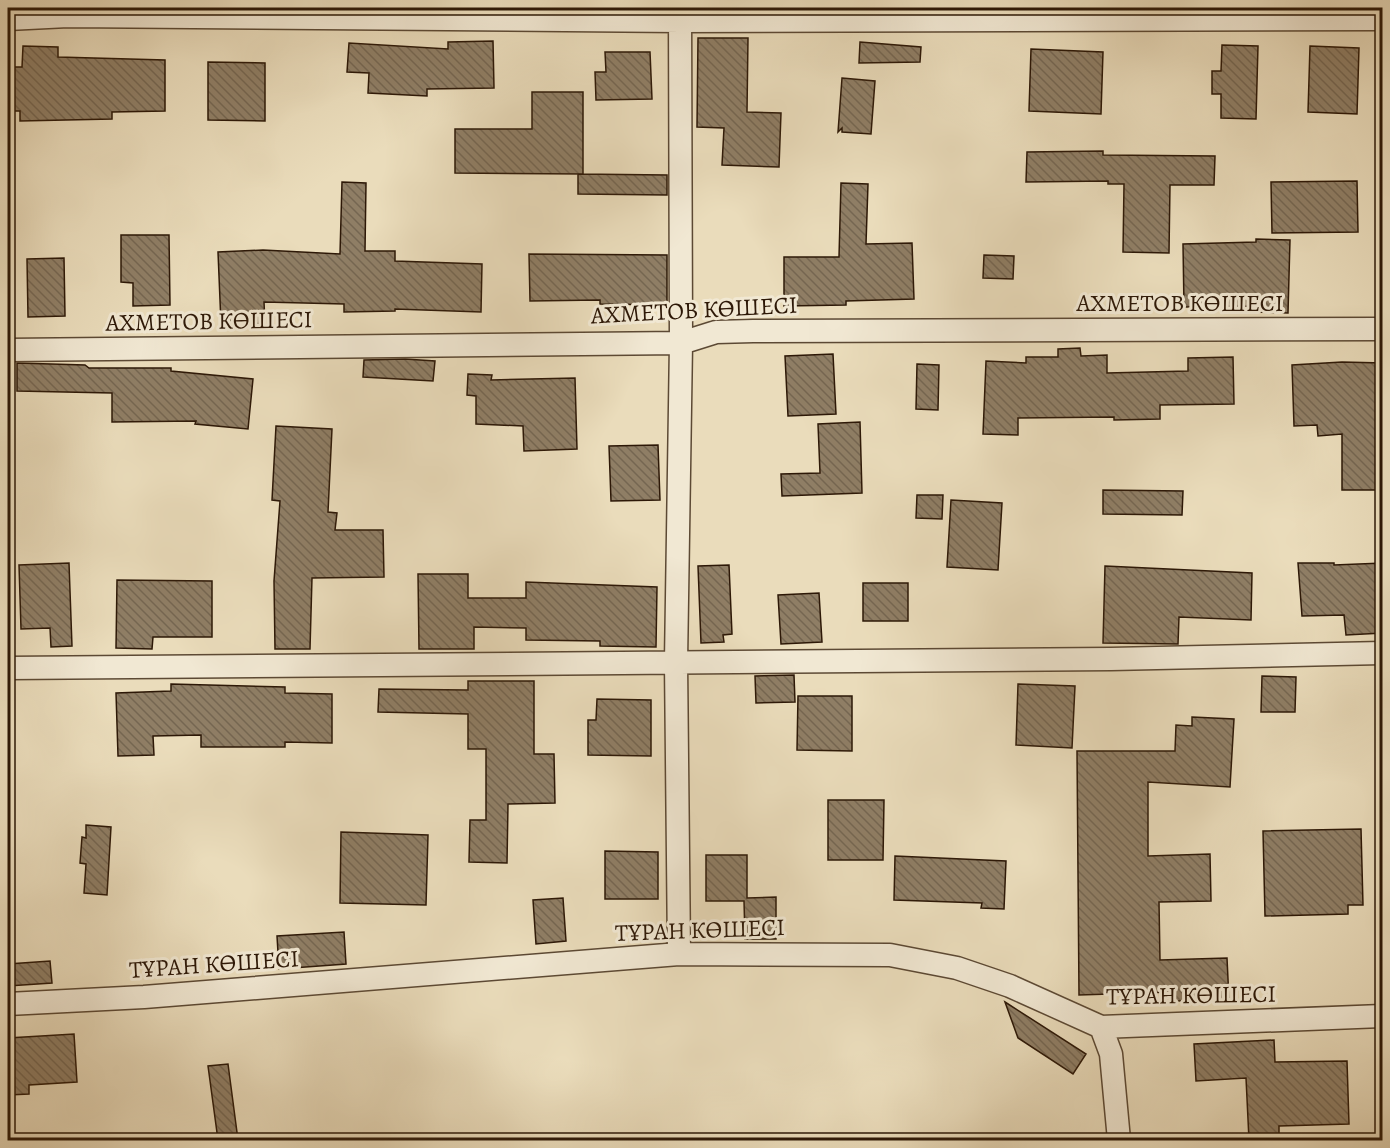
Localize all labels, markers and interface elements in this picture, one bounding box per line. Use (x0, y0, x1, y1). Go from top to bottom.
street label: АХМЕТОВ КӨШЕСІ (1076, 287, 1283, 319)
street label: АХМЕТОВ КӨШЕСІ (589, 289, 798, 331)
street label: АХМЕТОВ КӨШЕСІ (104, 303, 313, 339)
street label: ТҰРАН КӨШЕСІ (615, 911, 785, 949)
street label: ТҰРАН КӨШЕСІ (128, 942, 300, 986)
street label: ТҰРАН КӨШЕСІ (1106, 978, 1276, 1012)

